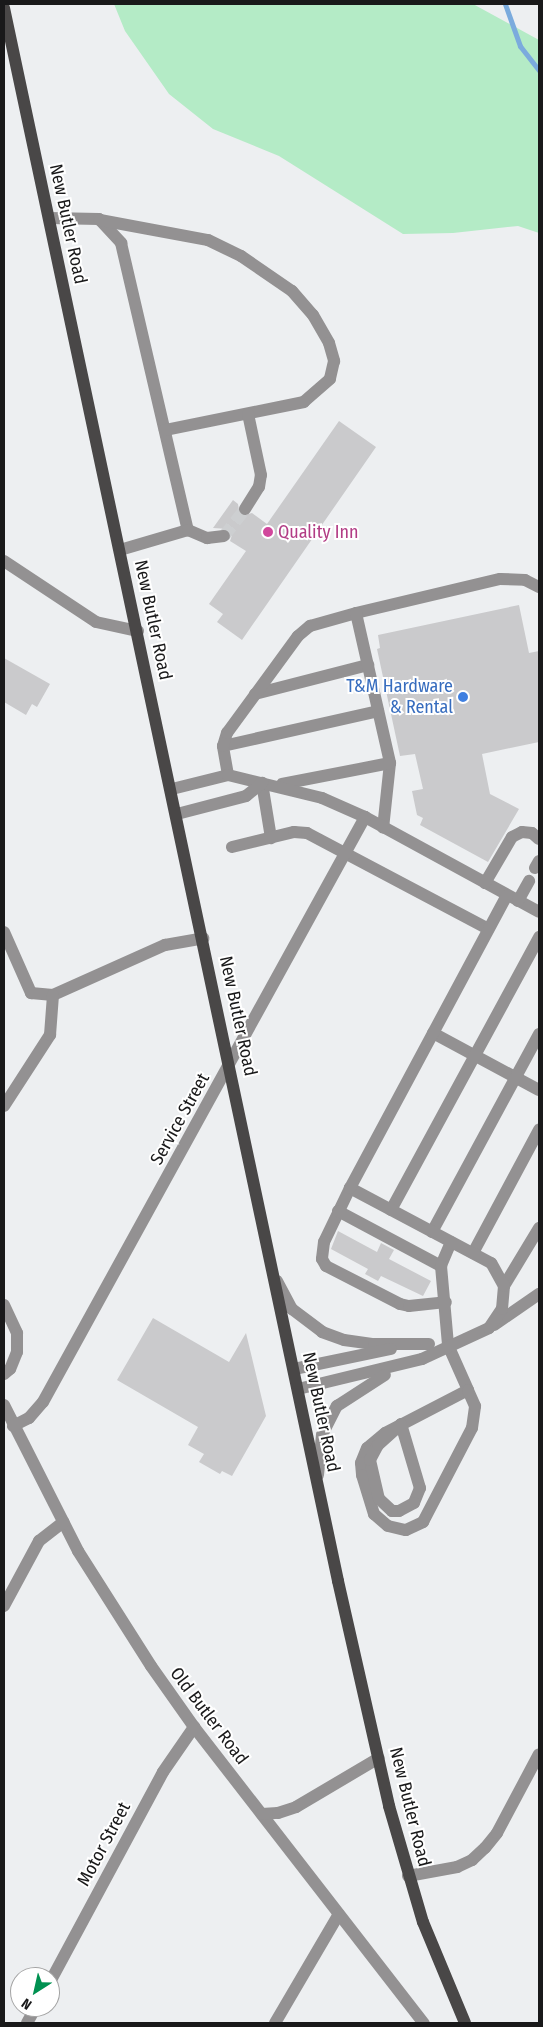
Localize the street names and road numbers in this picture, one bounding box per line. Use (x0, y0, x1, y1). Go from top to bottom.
street label: New Butler Road (45, 162, 91, 286)
street label: New Butler Road (130, 558, 176, 682)
street label: New Butler Road (215, 954, 261, 1078)
street label: Service Street (146, 1069, 214, 1169)
street label: New Butler Road (298, 1350, 344, 1474)
street label: Old Butler Road (165, 1663, 253, 1769)
street label: New Butler Road (385, 1745, 435, 1869)
street label: Motor Street (73, 1798, 135, 1890)

